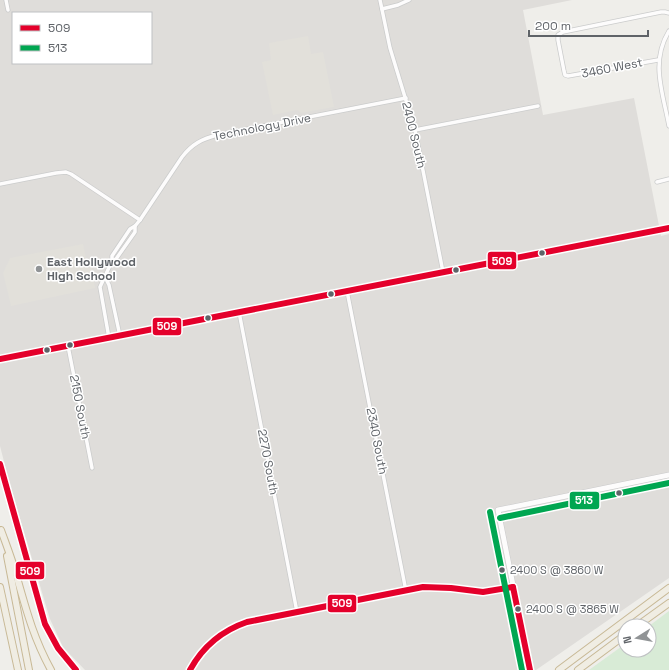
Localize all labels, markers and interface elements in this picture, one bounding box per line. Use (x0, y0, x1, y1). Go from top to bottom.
legend (12, 12, 152, 64)
scale bar (529, 12, 648, 38)
text: 200 m (535, 18, 571, 34)
text: 509 (48, 20, 70, 36)
text: 513 (48, 40, 67, 56)
street label: 3460 West (580, 54, 644, 82)
street label: 2400 South (398, 100, 430, 170)
street label: Technology Drive (212, 110, 312, 144)
unlabelled marker (537, 248, 547, 258)
line badge: 509 (487, 251, 517, 270)
place label: East Hollywood High School (47, 254, 136, 284)
text: 509 (492, 254, 512, 268)
marker: East Hollywood High School (34, 264, 44, 274)
unlabelled marker (451, 265, 461, 275)
unlabelled marker (326, 289, 336, 299)
unlabelled marker (203, 313, 213, 323)
line badge: 509 (152, 317, 182, 336)
text: 509 (157, 319, 177, 333)
unlabelled marker (65, 340, 75, 350)
unlabelled marker (42, 345, 52, 355)
street label: 2150 South (66, 373, 94, 441)
street label: 2340 South (363, 406, 391, 476)
street label: 2270 South (254, 428, 282, 496)
unlabelled marker (614, 488, 624, 498)
line badge: 513 (569, 491, 600, 510)
text: 513 (575, 493, 593, 507)
line badge: 509 (15, 561, 45, 580)
place label: 2400 S @ 3860 W (510, 563, 604, 577)
text: 509 (20, 564, 40, 578)
marker: 2400 S @ 3860 W (497, 565, 507, 575)
line badge: 509 (327, 594, 357, 613)
text: 509 (332, 596, 352, 610)
place label: 2400 S @ 3865 W (526, 602, 619, 616)
marker: 2400 S @ 3865 W (513, 604, 523, 614)
north arrow (617, 618, 657, 658)
text: N (620, 635, 635, 645)

